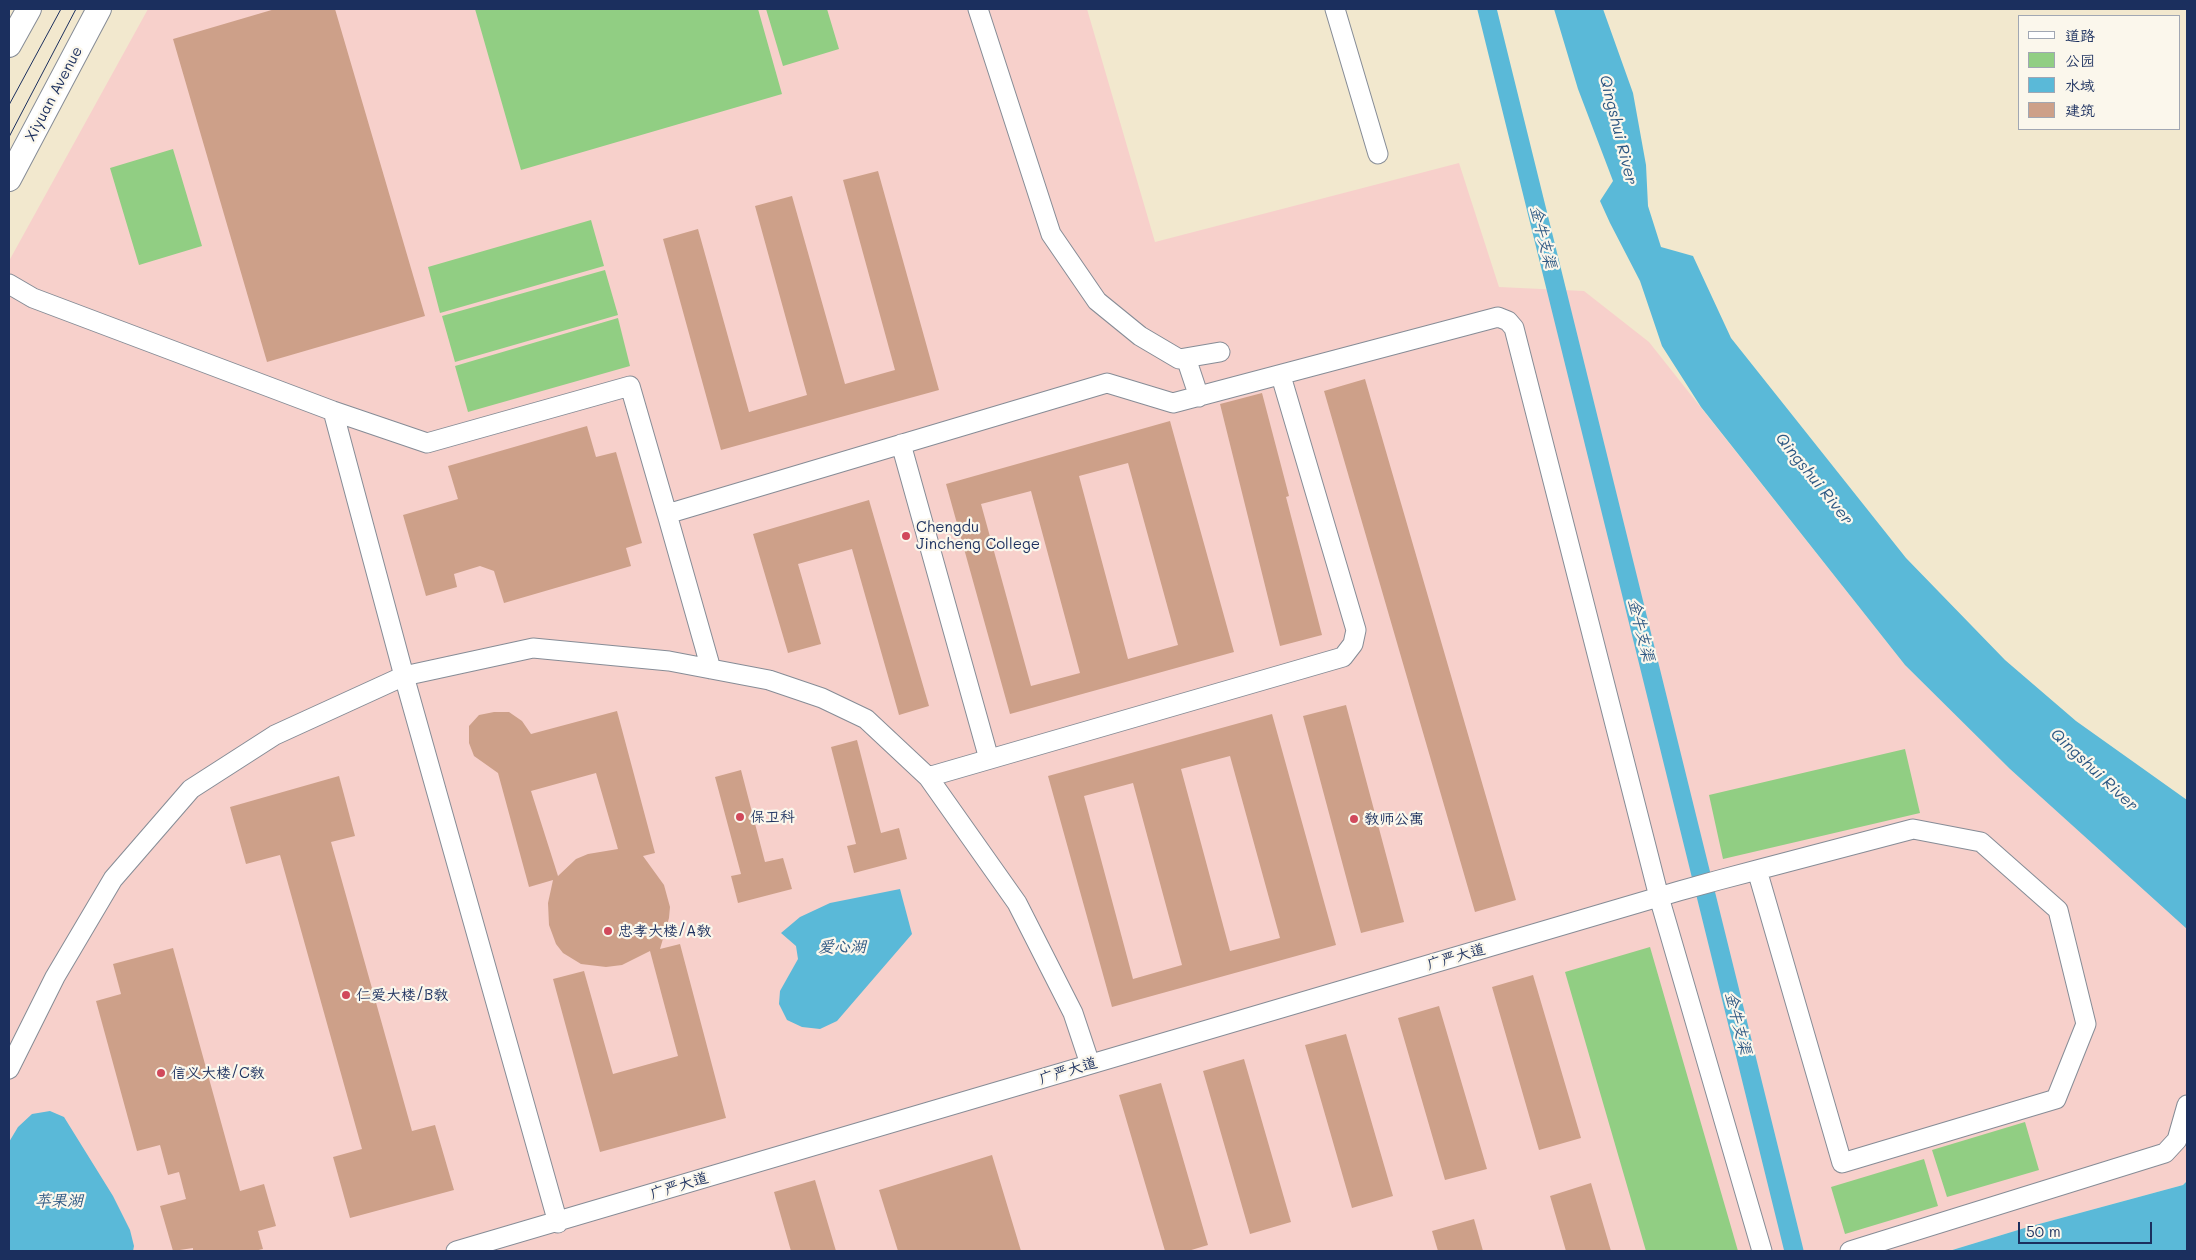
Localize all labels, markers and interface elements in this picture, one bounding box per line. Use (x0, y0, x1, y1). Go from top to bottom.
legend (2018, 15, 2181, 130)
text: 道路 (2065, 25, 2095, 45)
street label: Xiyuan Avenue (21, 43, 87, 145)
text: 公园 (2065, 50, 2095, 70)
water label: Qingshui River (1595, 73, 1641, 187)
text: 水域 (2065, 75, 2095, 95)
text: 建筑 (2065, 100, 2095, 120)
water label: 金牛支渠 (1526, 204, 1560, 270)
water label: Qingshui River (1771, 429, 1857, 529)
place label: Chengdu Jincheng College (916, 518, 1040, 553)
marker: Chengdu Jincheng College (900, 530, 912, 542)
water label: 金牛支渠 (1624, 597, 1658, 663)
water label: Qingshui River (2046, 725, 2142, 815)
place label: 保卫科 (750, 808, 795, 826)
place label: 教师公寓 (1364, 810, 1424, 828)
marker: 保卫科 (734, 811, 746, 823)
marker: 教师公寓 (1348, 813, 1360, 825)
place label: 忠孝大楼/A教 (618, 922, 711, 940)
marker: 忠孝大楼/A教 (602, 925, 614, 937)
water label: 爱心湖 (818, 937, 866, 957)
street label: 广严大道 (1425, 940, 1487, 974)
place label: 仁爱大楼/B教 (356, 986, 448, 1004)
marker: 仁爱大楼/B教 (340, 989, 352, 1001)
water label: 金牛支渠 (1721, 990, 1755, 1056)
street label: 广严大道 (1037, 1054, 1099, 1088)
place label: 信义大楼/C教 (171, 1064, 265, 1082)
marker: 信义大楼/C教 (155, 1067, 167, 1079)
street label: 广严大道 (648, 1169, 710, 1203)
water label: 苹果湖 (35, 1191, 83, 1211)
scale bar (2021, 1212, 2155, 1244)
text: 50 m (2026, 1221, 2061, 1241)

